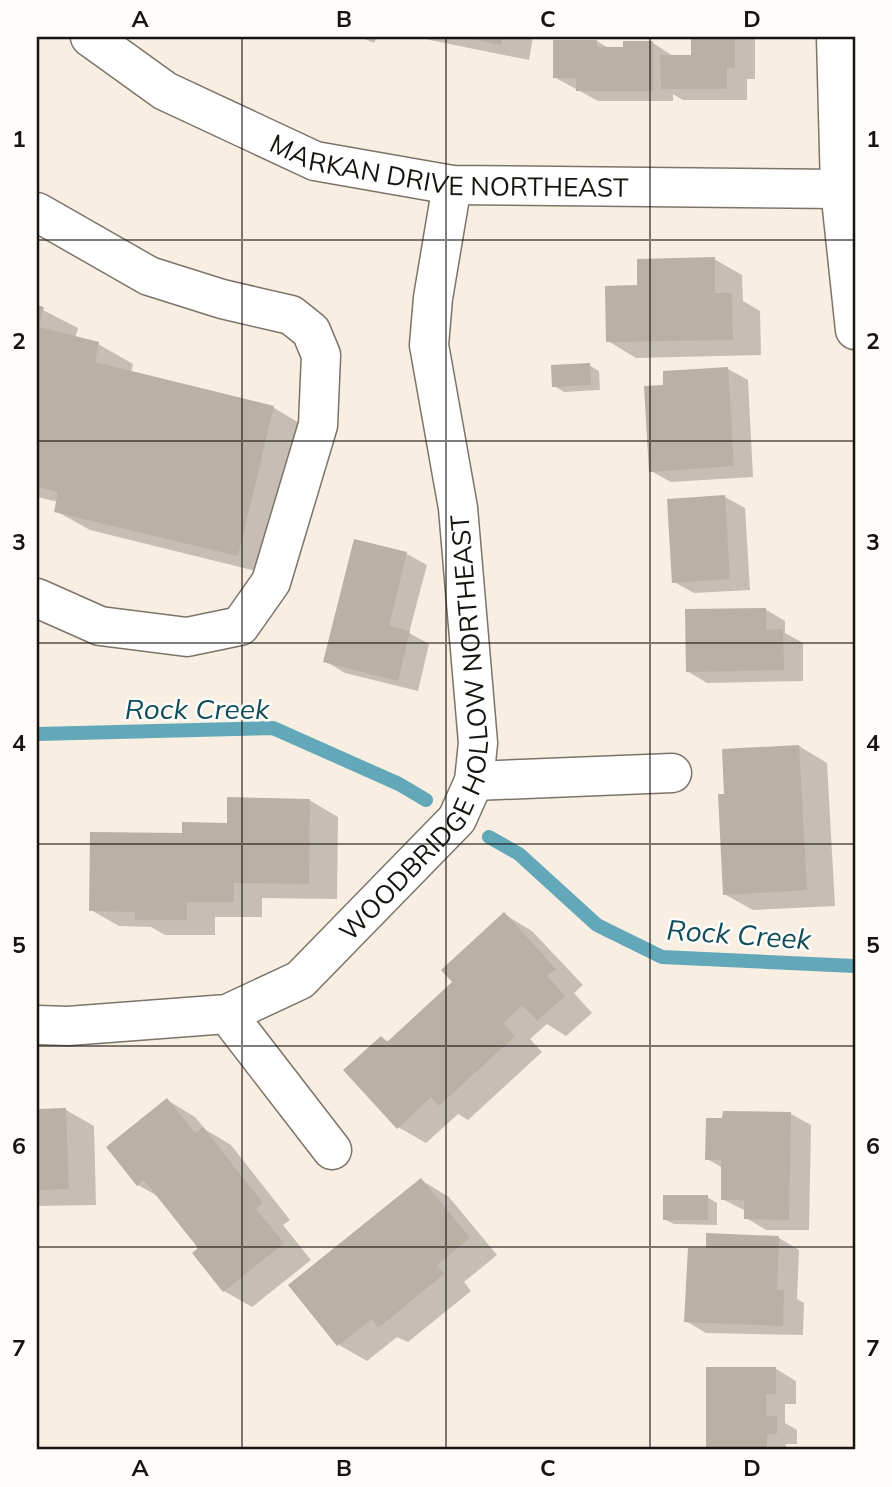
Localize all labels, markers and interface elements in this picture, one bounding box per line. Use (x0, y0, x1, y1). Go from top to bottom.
text: A (131, 4, 149, 33)
text: B (336, 4, 352, 33)
text: C (540, 4, 556, 33)
text: D (743, 4, 761, 33)
text: 1 (12, 124, 26, 153)
text: 1 (866, 124, 880, 153)
street label: MARKAN DRIVE NORTHEAST (265, 126, 629, 203)
text: 2 (12, 326, 26, 355)
text: 2 (866, 326, 880, 355)
street label: WOODBRIDGE HOLLOW NORTHEAST (332, 513, 495, 947)
text: 3 (12, 527, 26, 556)
text: 3 (866, 527, 880, 556)
water label: Rock Creek (125, 691, 271, 726)
text: 4 (12, 728, 26, 757)
text: 4 (866, 728, 880, 757)
water label: Rock Creek (666, 911, 814, 957)
text: 5 (12, 930, 26, 959)
text: 5 (866, 930, 880, 959)
text: 6 (12, 1131, 26, 1160)
text: 6 (866, 1131, 880, 1160)
text: 7 (12, 1333, 26, 1362)
text: 7 (866, 1333, 880, 1362)
text: A (131, 1453, 149, 1482)
text: B (336, 1453, 352, 1482)
text: C (540, 1453, 556, 1482)
text: D (743, 1453, 761, 1482)

